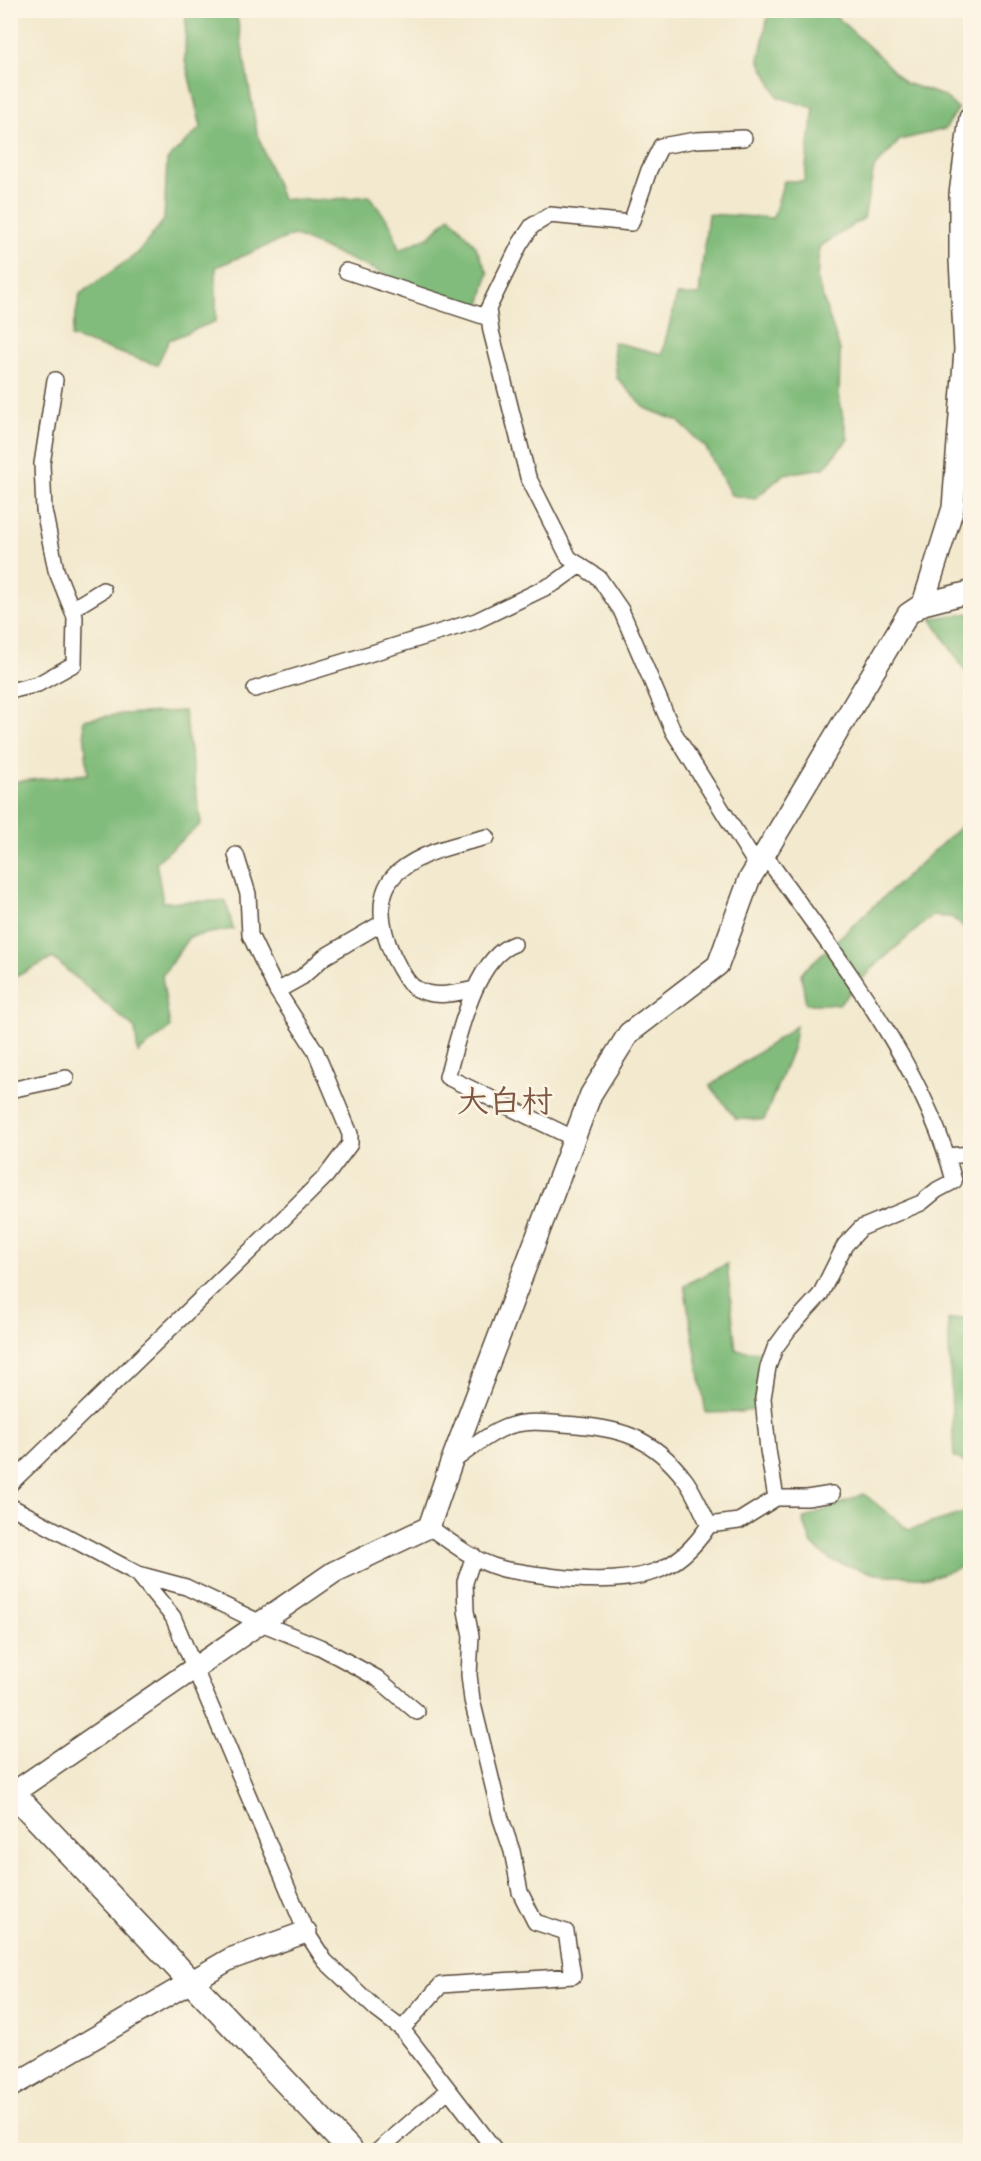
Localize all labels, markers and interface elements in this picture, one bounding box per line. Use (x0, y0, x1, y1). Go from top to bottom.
district label: 大白村 (457, 1081, 553, 1122)

